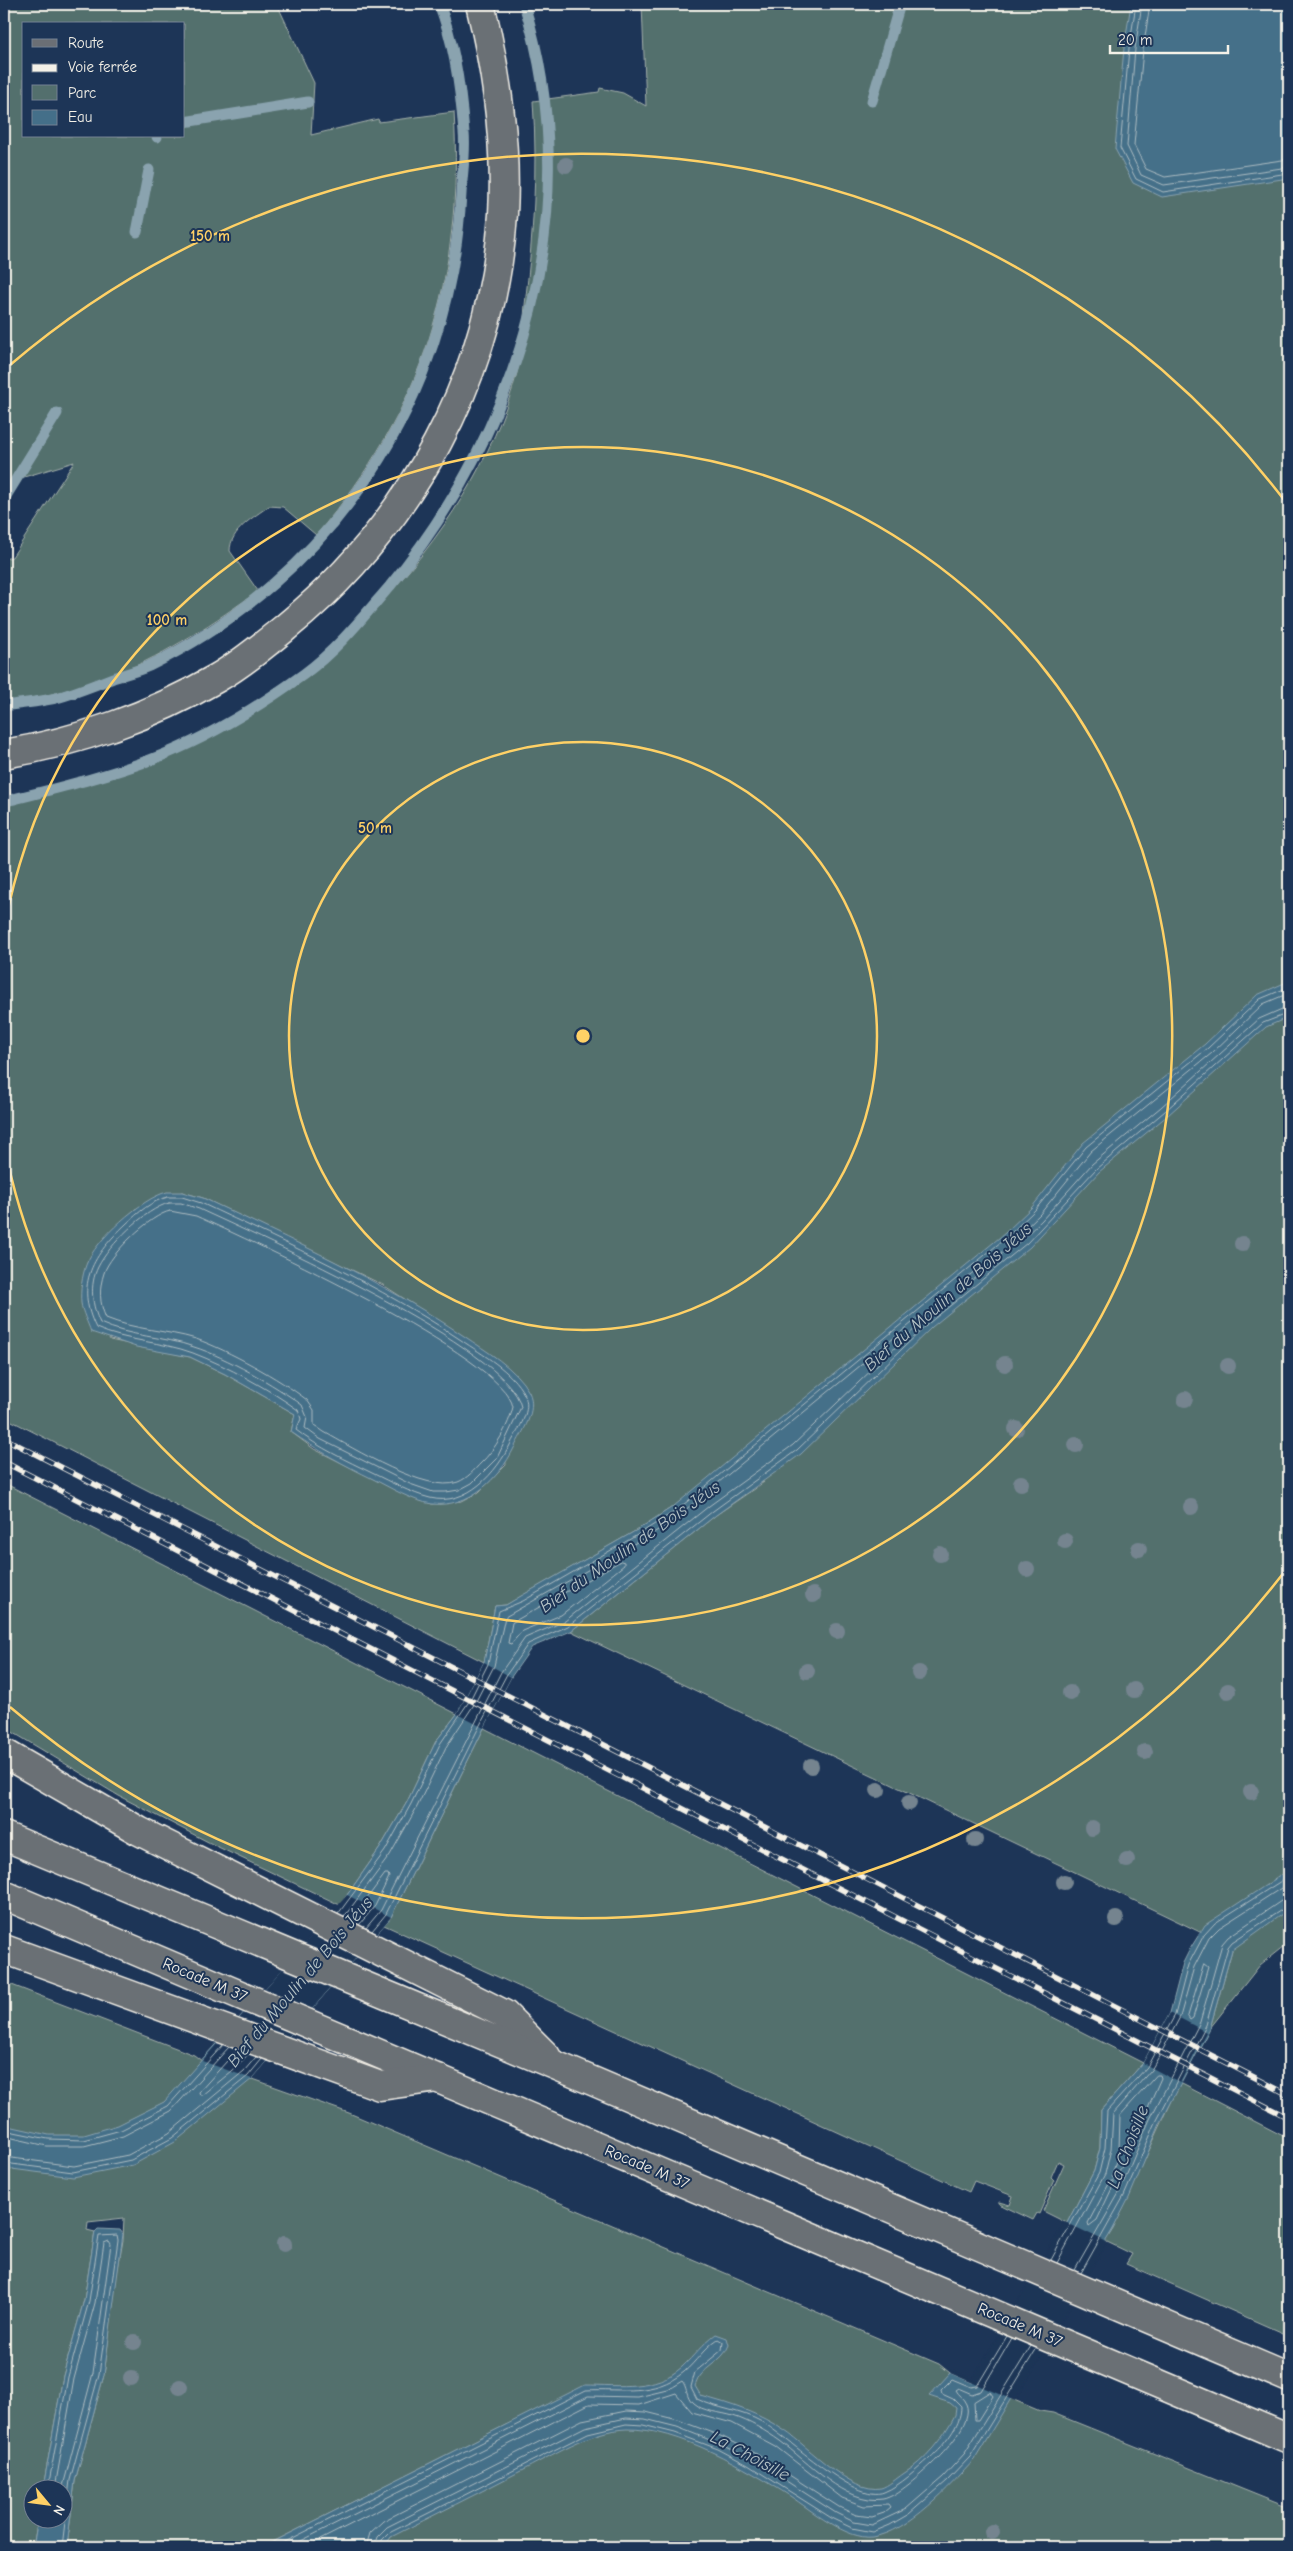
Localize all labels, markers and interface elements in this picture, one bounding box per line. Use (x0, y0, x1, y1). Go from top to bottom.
legend (22, 22, 185, 138)
scale bar (1110, 22, 1228, 54)
text: 20 m (1118, 31, 1152, 49)
text: Route (68, 34, 104, 52)
text: Voie ferrée (68, 58, 137, 76)
text: Parc (68, 84, 96, 102)
text: Eau (68, 108, 92, 126)
text: 150 m (190, 227, 230, 245)
text: 100 m (147, 611, 187, 629)
text: 50 m (358, 819, 392, 837)
centre of rings (574, 1027, 592, 1045)
water label: Bief du Moulin de Bois Jéus (860, 1218, 1037, 1376)
water label: Bief du Moulin de Bois Jéus (536, 1476, 725, 1617)
water label: Bief du Moulin de Bois Jéus (223, 1892, 378, 2071)
street label: Rocade M 37 (160, 1954, 250, 2006)
water label: La Choisille (1103, 2103, 1153, 2191)
street label: Rocade M 37 (602, 2141, 692, 2193)
street label: Rocade M 37 (975, 2299, 1065, 2351)
water label: La Choisille (707, 2426, 793, 2486)
north arrow (22, 2478, 72, 2528)
text: N (49, 2502, 69, 2518)

